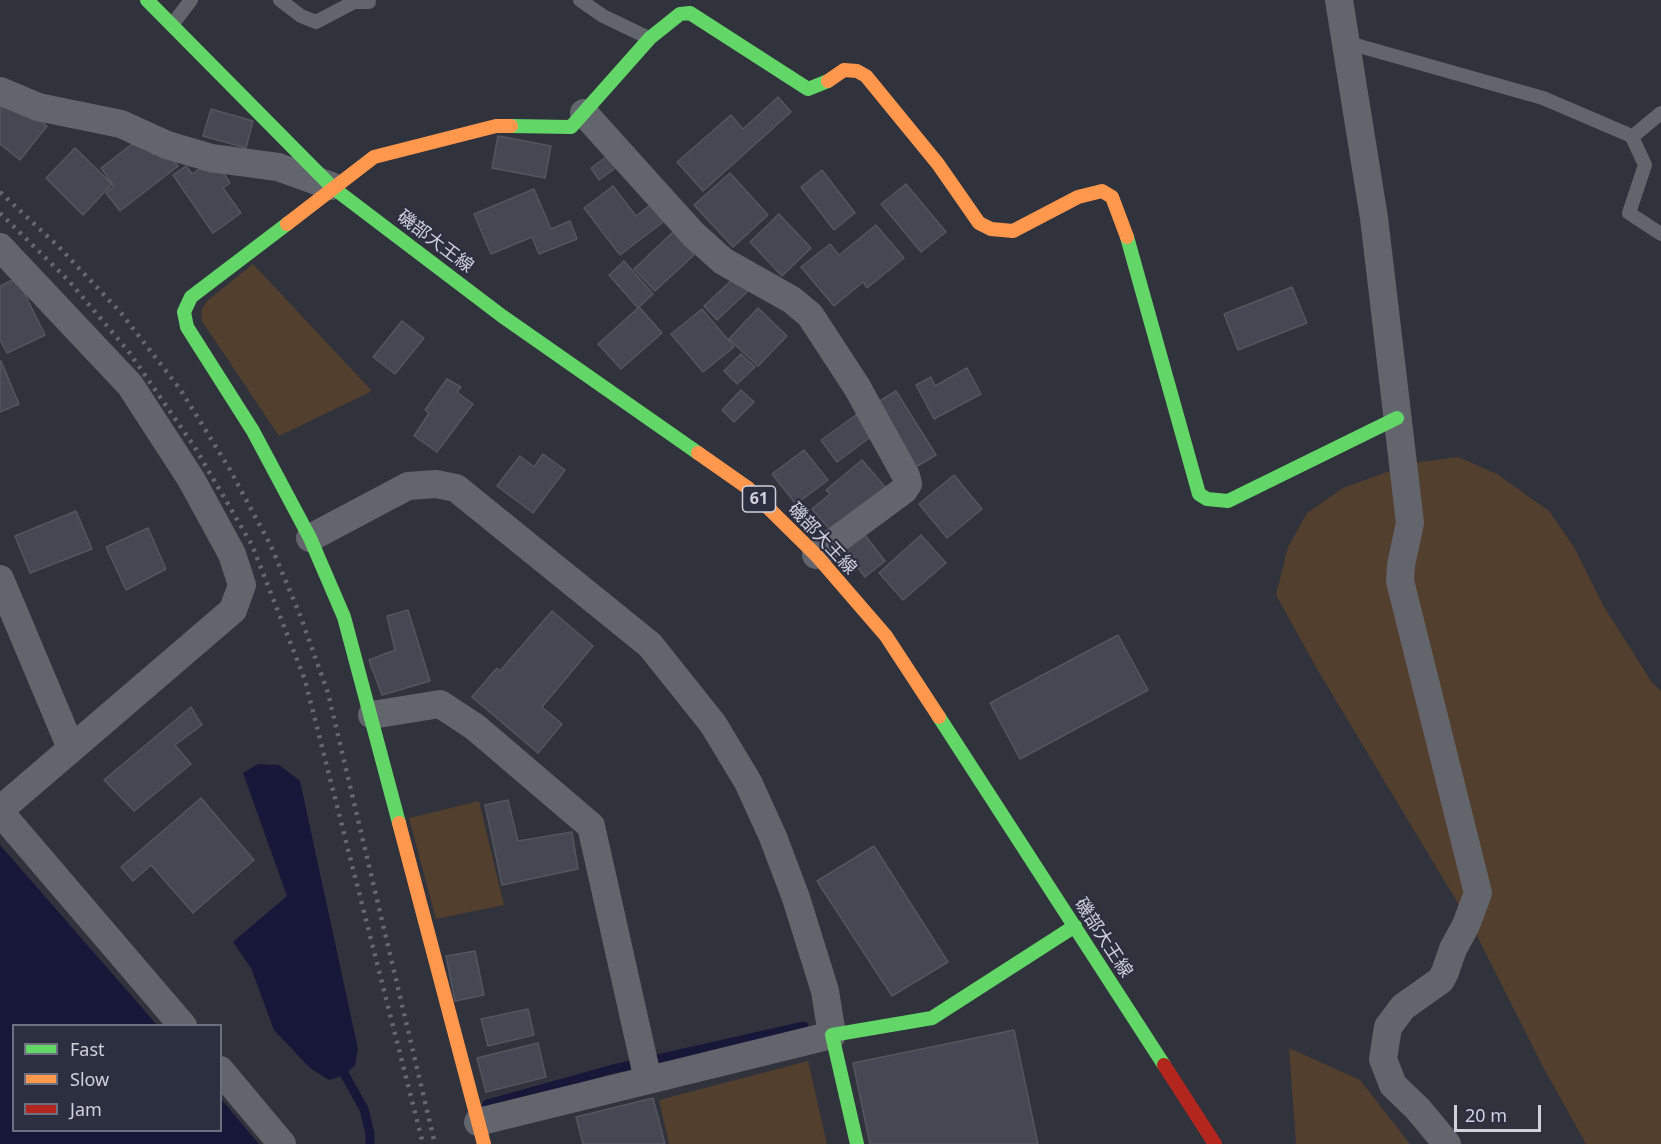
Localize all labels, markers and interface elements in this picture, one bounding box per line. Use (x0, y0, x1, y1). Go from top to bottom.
street label: 磯部大王線 (393, 206, 477, 278)
road number: 61 (742, 486, 776, 512)
street label: 磯部大王線 (783, 499, 861, 579)
street label: 磯部大王線 (1069, 894, 1137, 982)
legend (12, 1024, 222, 1132)
text: Fast (70, 1037, 105, 1061)
text: Slow (70, 1067, 109, 1091)
scale bar (1457, 1093, 1544, 1131)
text: Jam (70, 1097, 102, 1121)
text: 20 m (1465, 1103, 1507, 1127)

